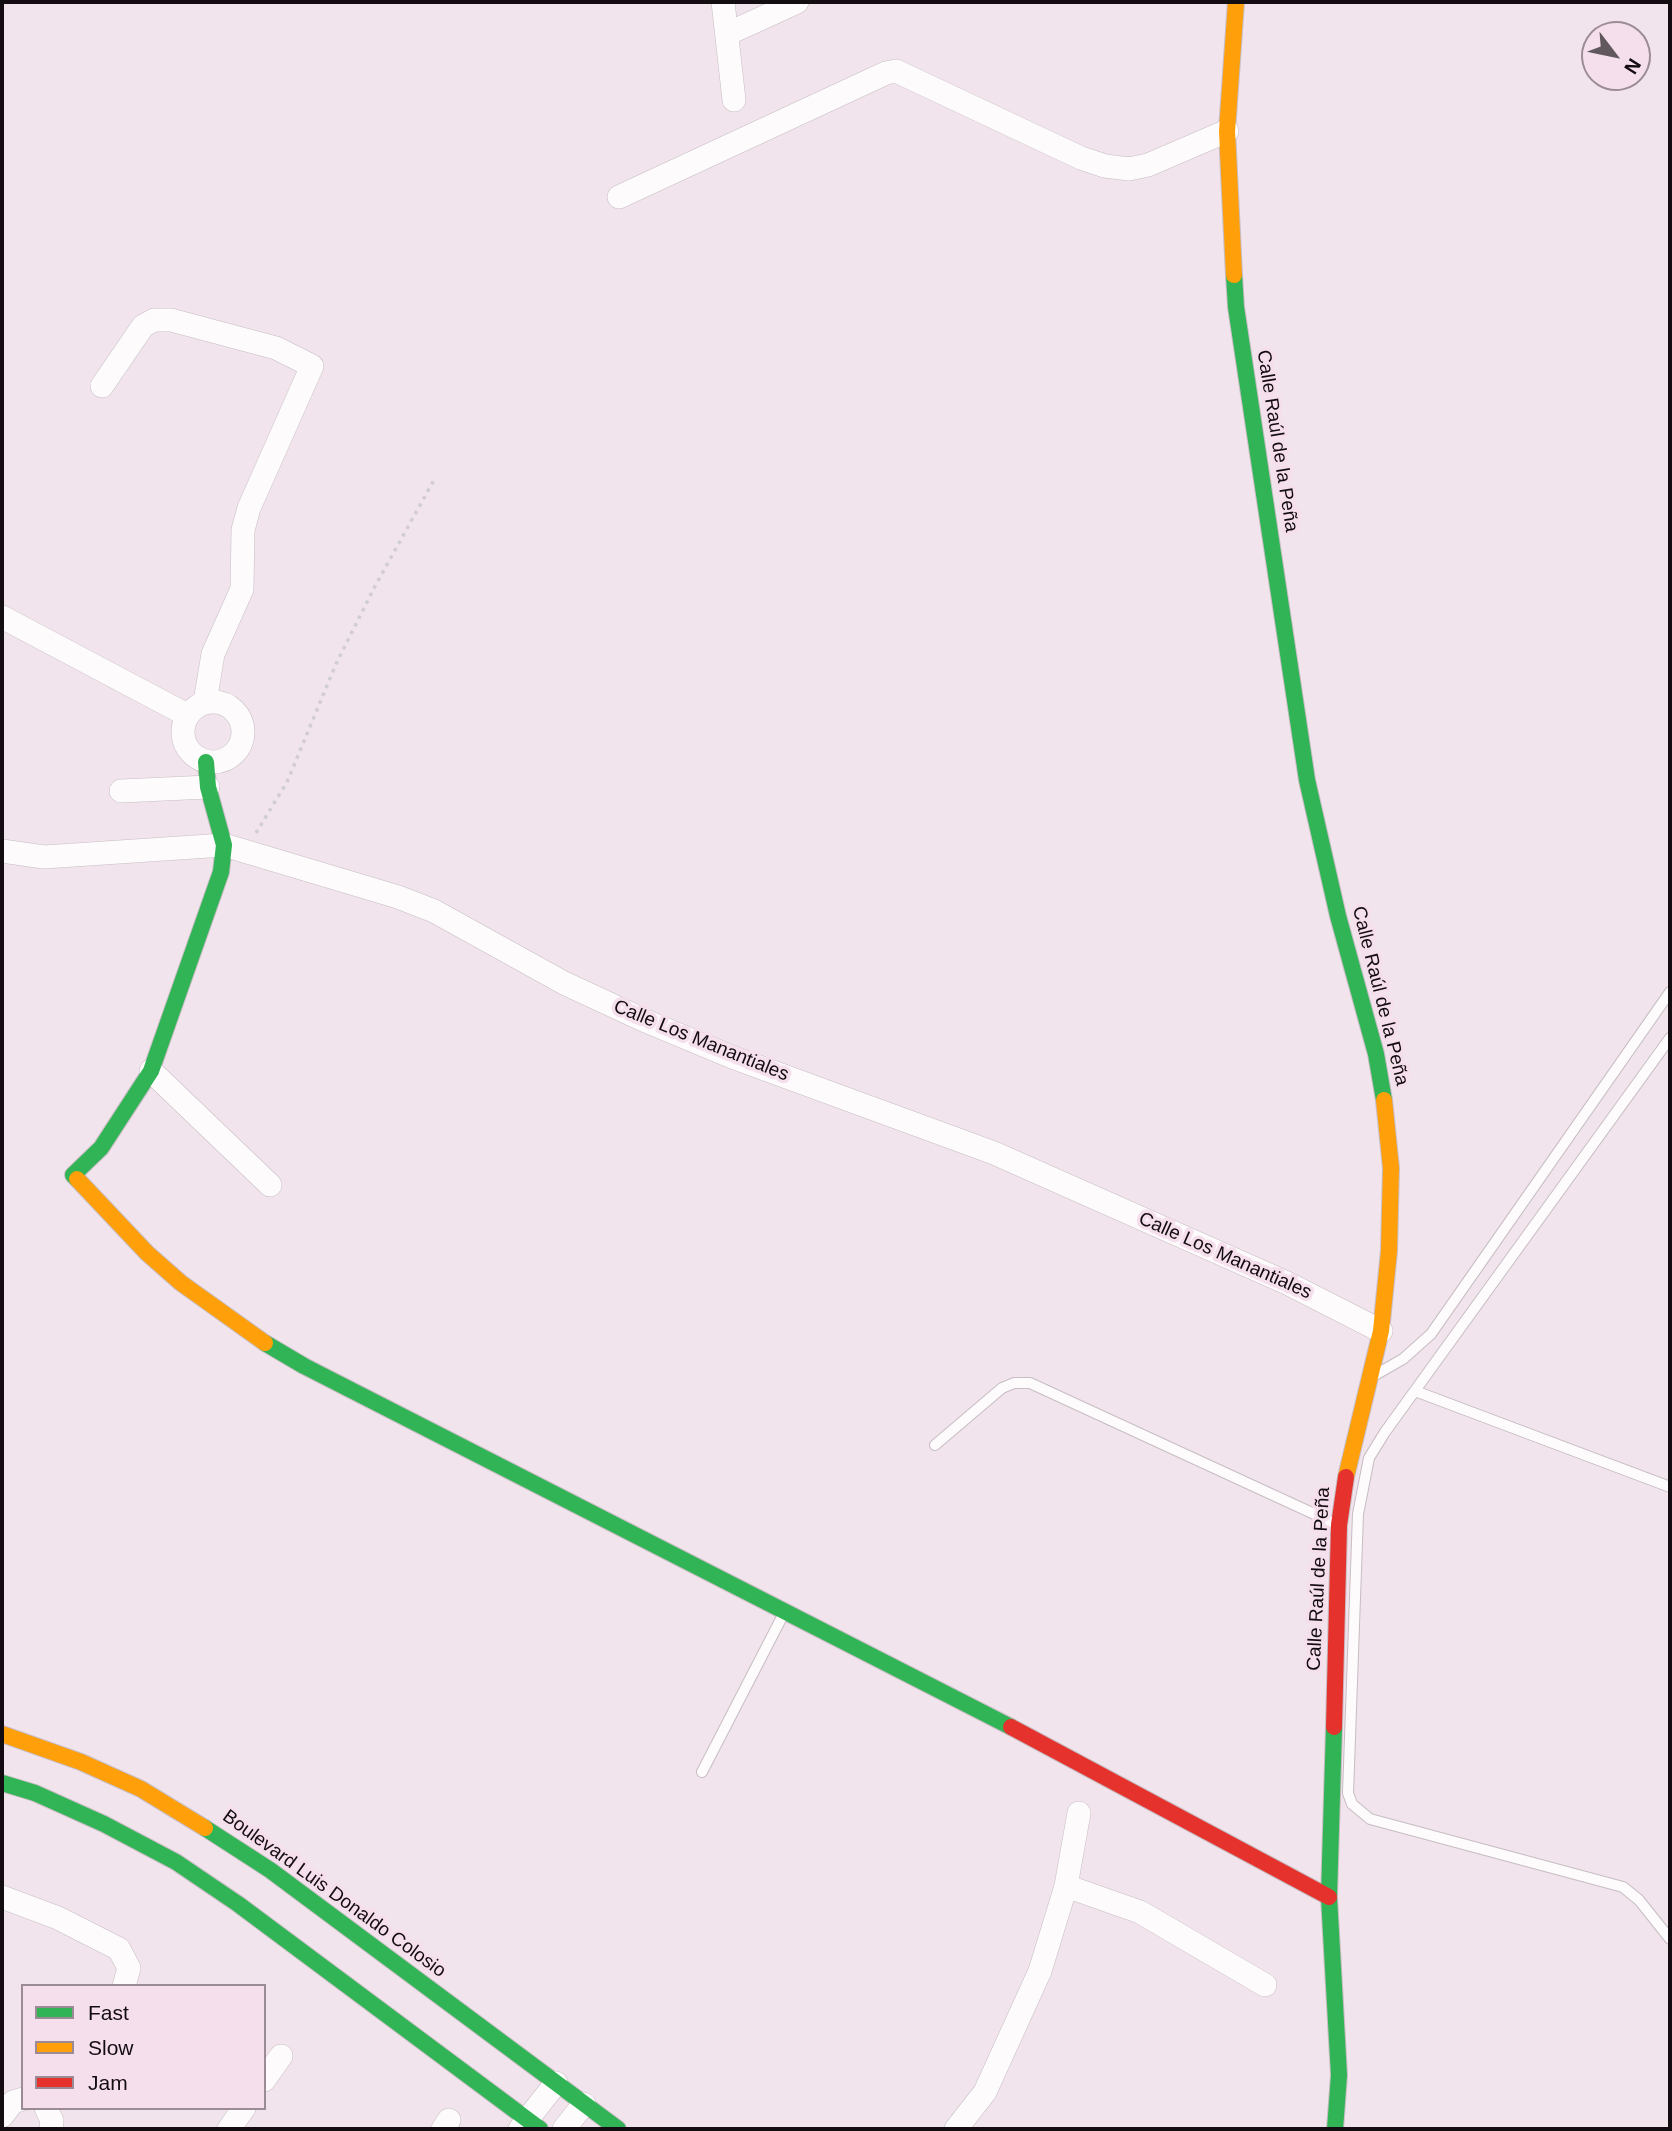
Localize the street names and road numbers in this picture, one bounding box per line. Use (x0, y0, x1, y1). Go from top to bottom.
street label: Calle Raúl de la Peña (1251, 348, 1303, 534)
street label: Calle Raúl de la Peña (1347, 904, 1413, 1088)
street label: Calle Los Manantiales (610, 995, 792, 1087)
street label: Calle Los Manantiales (1135, 1208, 1315, 1304)
street label: Calle Raúl de la Peña (1303, 1487, 1335, 1671)
street label: Boulevard Luis Donaldo Colosio (218, 1805, 450, 1983)

